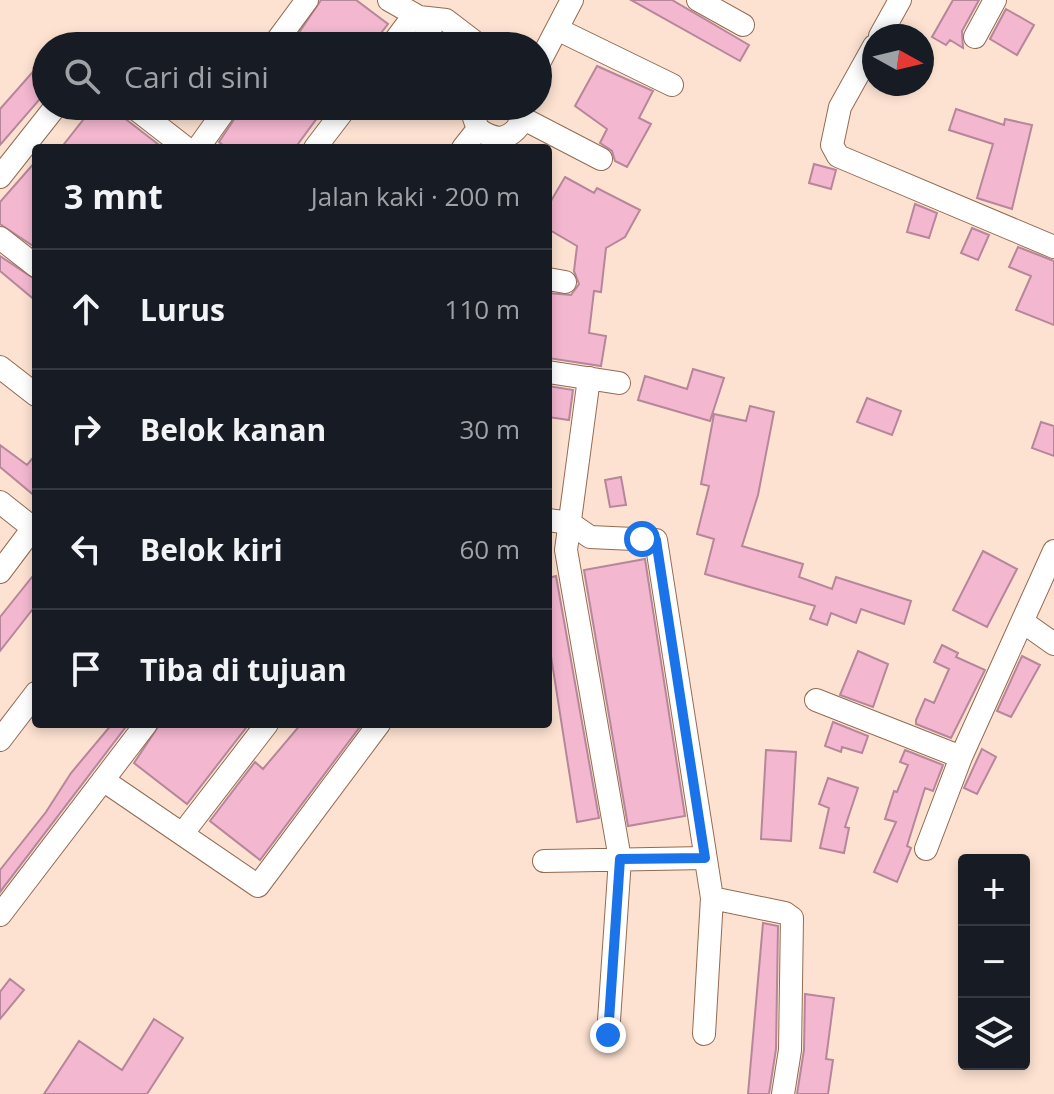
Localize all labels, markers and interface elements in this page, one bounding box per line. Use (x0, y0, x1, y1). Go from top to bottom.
north arrow (862, 24, 934, 96)
search box (32, 32, 552, 120)
icon: search (60, 54, 104, 98)
text: Cari di sini (124, 56, 269, 97)
text: 3 mnt (64, 173, 163, 219)
text: Jalan kaki · 200 m (311, 178, 520, 214)
icon: ahead (64, 287, 108, 331)
text: Lurus (140, 289, 225, 330)
text: 110 m (445, 291, 520, 327)
icon: right (64, 407, 108, 451)
text: Belok kanan (140, 409, 326, 450)
text: 30 m (459, 411, 520, 447)
route start (624, 521, 660, 557)
icon: left (64, 527, 108, 571)
text: Belok kiri (140, 529, 283, 570)
text: 60 m (459, 531, 520, 567)
icon: arrive (64, 647, 108, 691)
text: Tiba di tujuan (140, 649, 347, 690)
map controls (958, 854, 1030, 1070)
button: + (958, 854, 1030, 926)
button: − (958, 926, 1030, 998)
button: layers (958, 998, 1030, 1070)
route end (590, 1017, 626, 1053)

